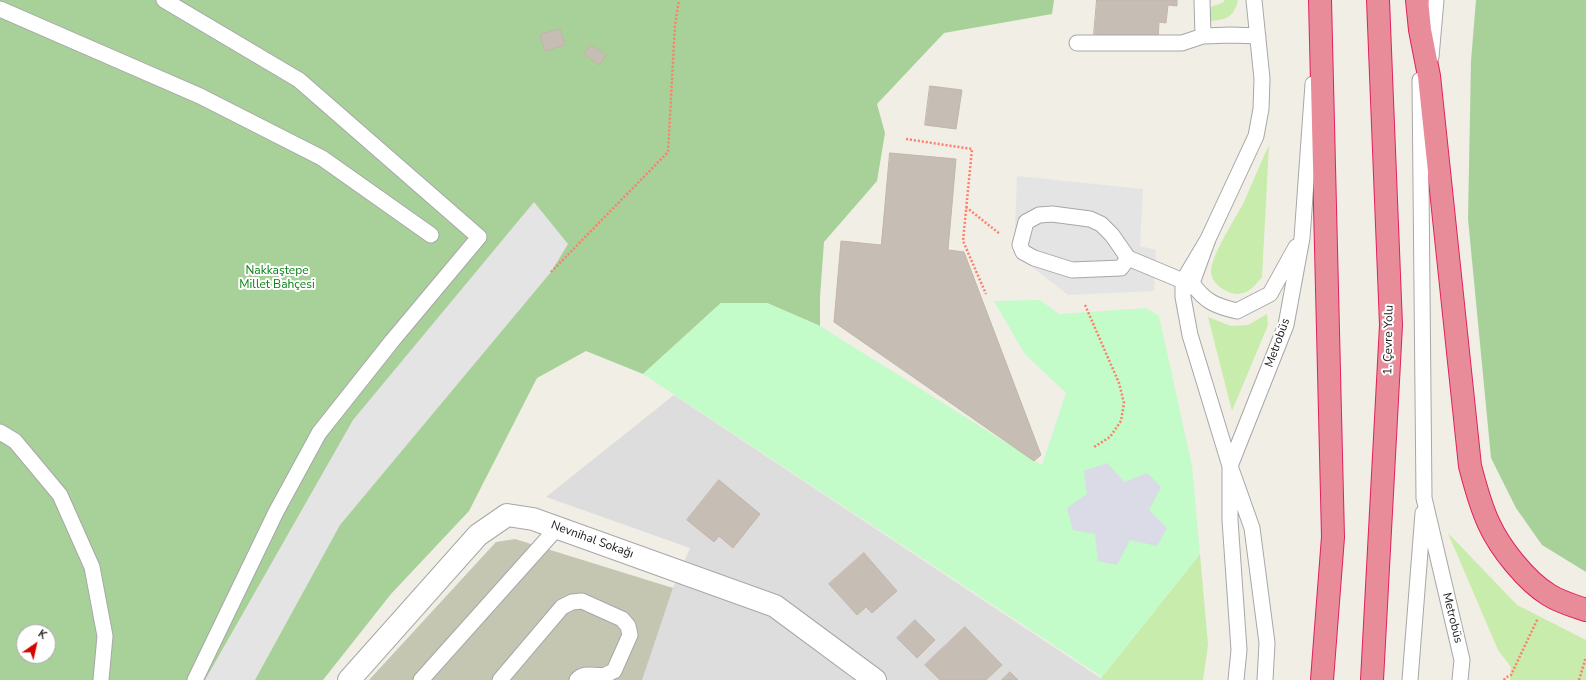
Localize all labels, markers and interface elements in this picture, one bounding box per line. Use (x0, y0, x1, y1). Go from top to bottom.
park label: Nakkaştepe Millet Bahçesi (239, 264, 315, 292)
street label: 1. Çevre Yolu (1381, 305, 1397, 375)
street label: Metrobüs (1262, 316, 1294, 370)
street label: Nevnihal Sokağı (549, 518, 635, 562)
street label: Metrobüs (1439, 591, 1465, 645)
north arrow (16, 624, 56, 664)
text: K (35, 626, 50, 643)

